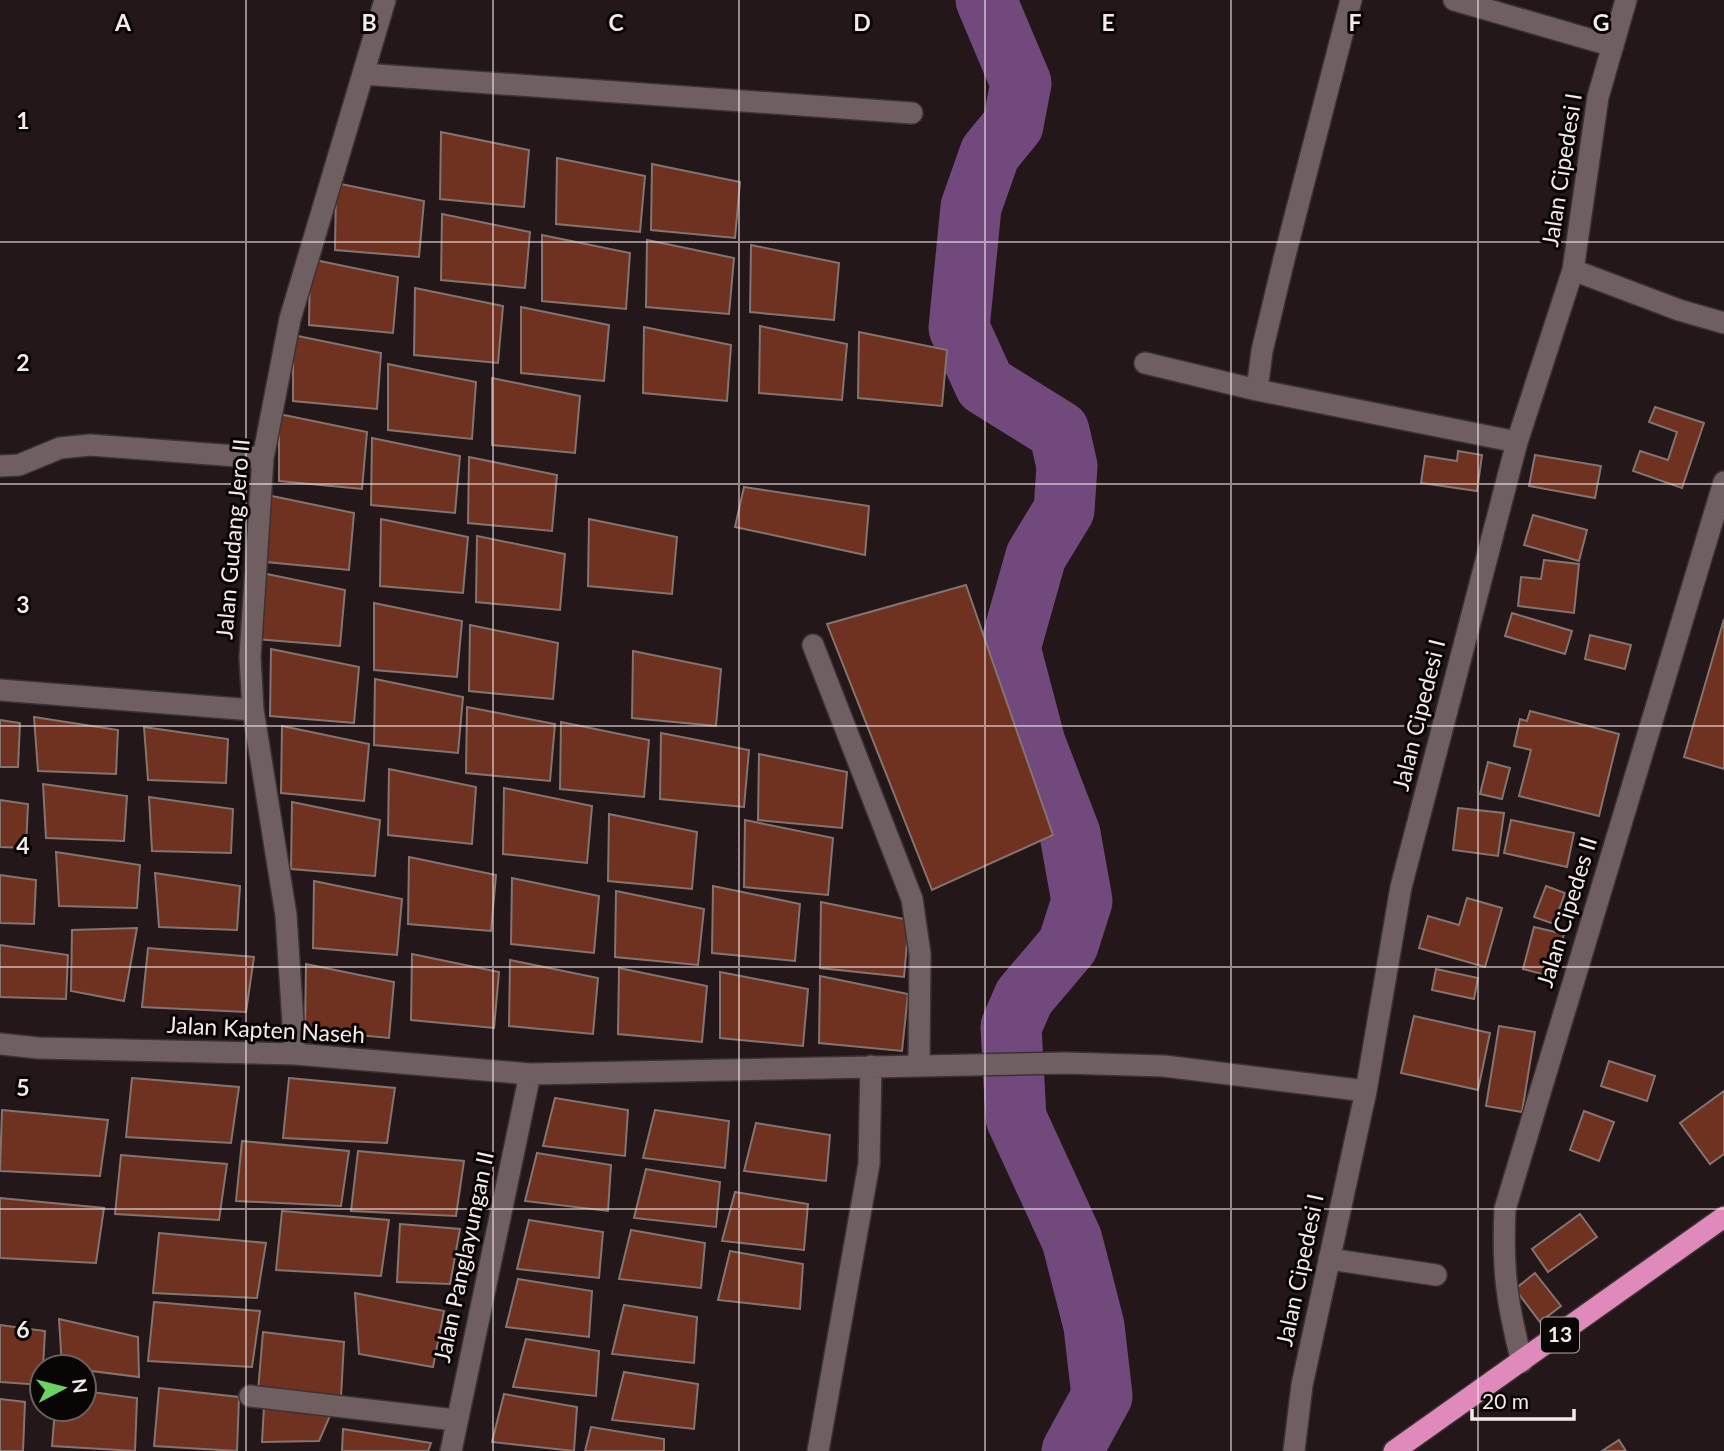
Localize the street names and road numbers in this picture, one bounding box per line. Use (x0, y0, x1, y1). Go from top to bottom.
street label: Jalan Cipedesi I (1535, 91, 1587, 249)
street label: Jalan Gudang Jero II (209, 437, 255, 640)
street label: Jalan Cipedesi I (1386, 636, 1450, 793)
street label: Jalan Cipedes II (1530, 833, 1602, 990)
street label: Jalan Kapten Naseh (166, 1010, 366, 1048)
street label: Jalan Panglayungan II (427, 1149, 499, 1365)
street label: Jalan Cipedesi I (1269, 1191, 1329, 1349)
road number: 13 (1541, 1318, 1579, 1352)

